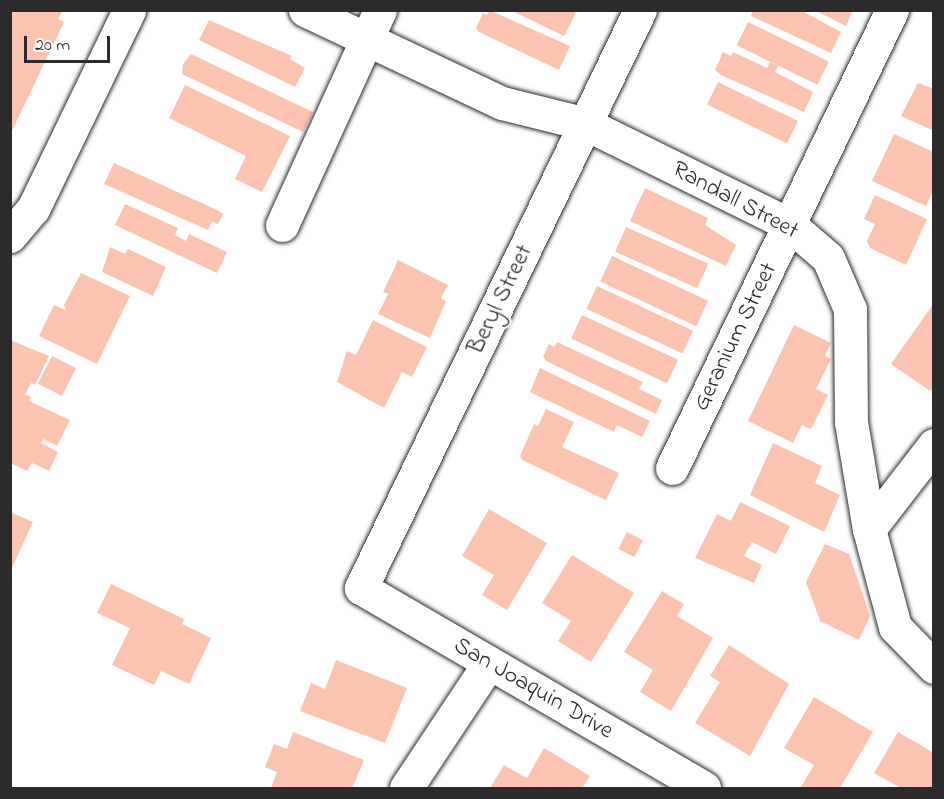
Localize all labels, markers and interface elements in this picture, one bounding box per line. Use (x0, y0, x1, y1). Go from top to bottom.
scale bar (27, 24, 112, 62)
text: 20 m (35, 33, 70, 59)
street label: Randall Street (667, 156, 803, 246)
street label: Beryl Street (462, 241, 540, 359)
street label: Geranium Street (688, 258, 784, 416)
street label: San Joaquin Drive (448, 632, 618, 746)

